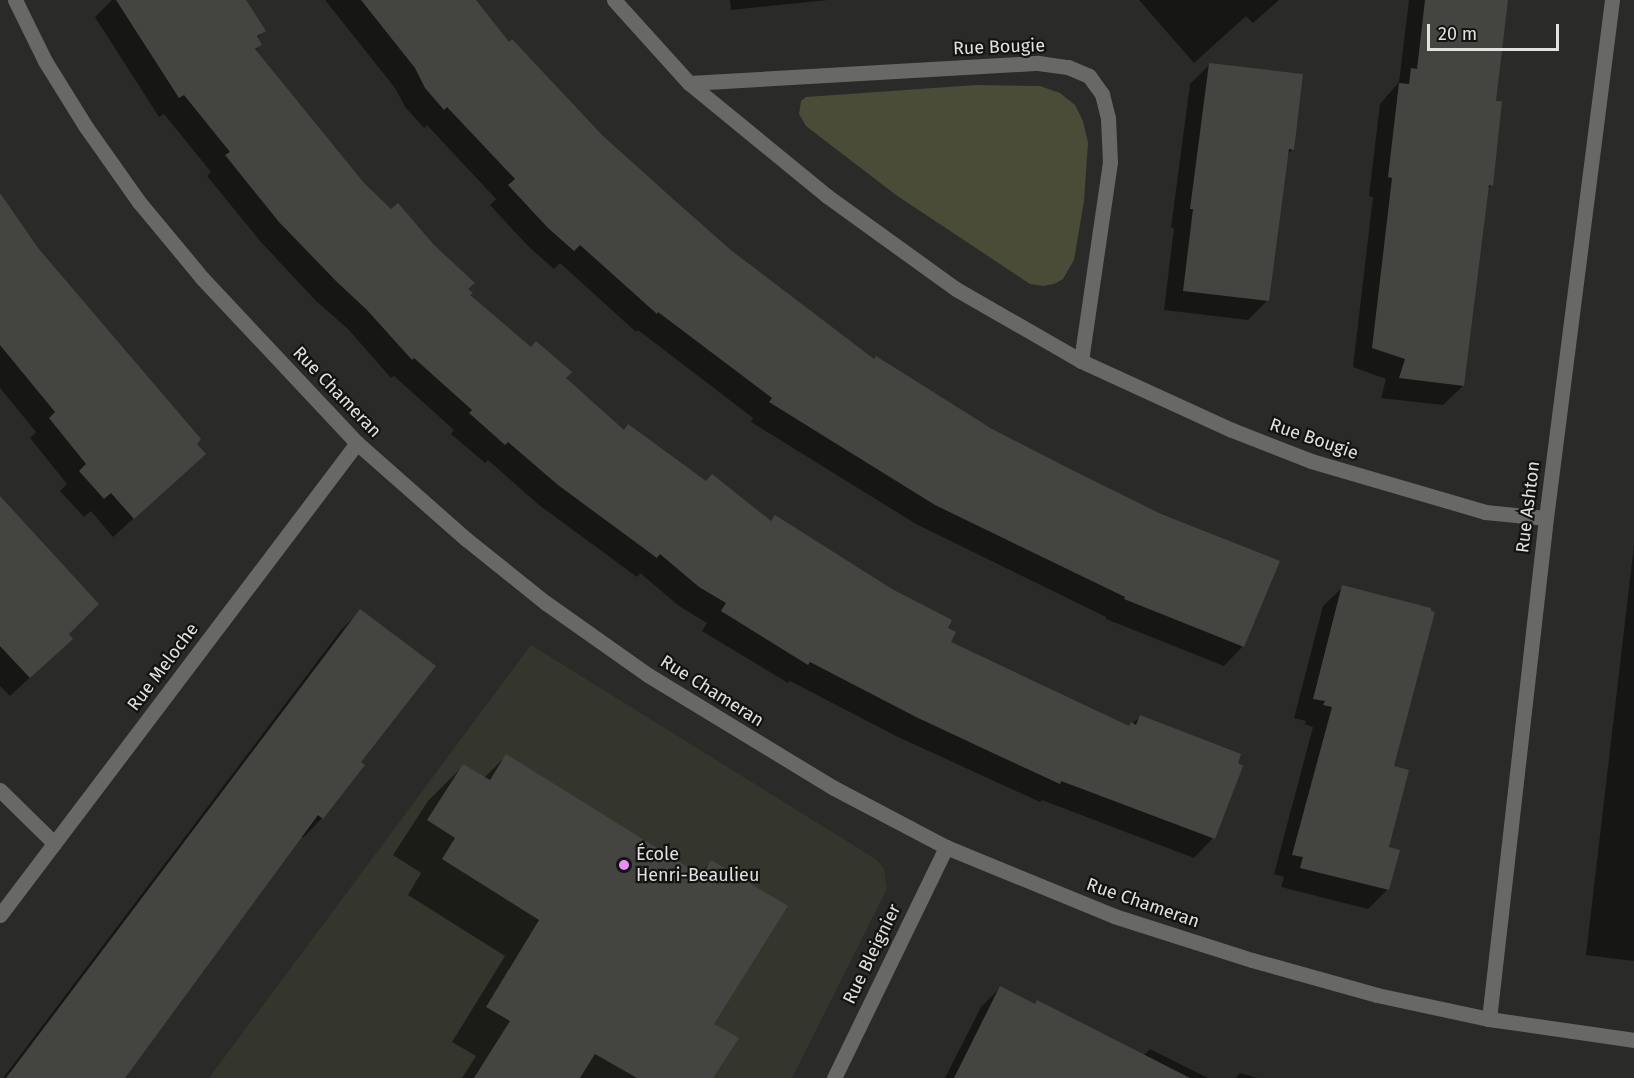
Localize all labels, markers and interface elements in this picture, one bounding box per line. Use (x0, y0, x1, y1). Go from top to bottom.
scale bar (1430, 12, 1562, 50)
text: 20 m (1438, 23, 1477, 45)
street label: Rue Bougie (953, 35, 1045, 59)
street label: Rue Chameran (288, 342, 386, 442)
street label: Rue Bougie (1267, 414, 1361, 464)
street label: Rue Ashton (1512, 460, 1544, 554)
street label: Rue Meloche (123, 619, 203, 715)
street label: Rue Chameran (656, 651, 768, 731)
place label: École Henri-Beaulieu (636, 844, 759, 886)
marker: École Henri-Beaulieu (617, 858, 631, 872)
street label: Rue Chameran (1084, 874, 1202, 932)
street label: Rue Bleignier (838, 900, 906, 1008)

